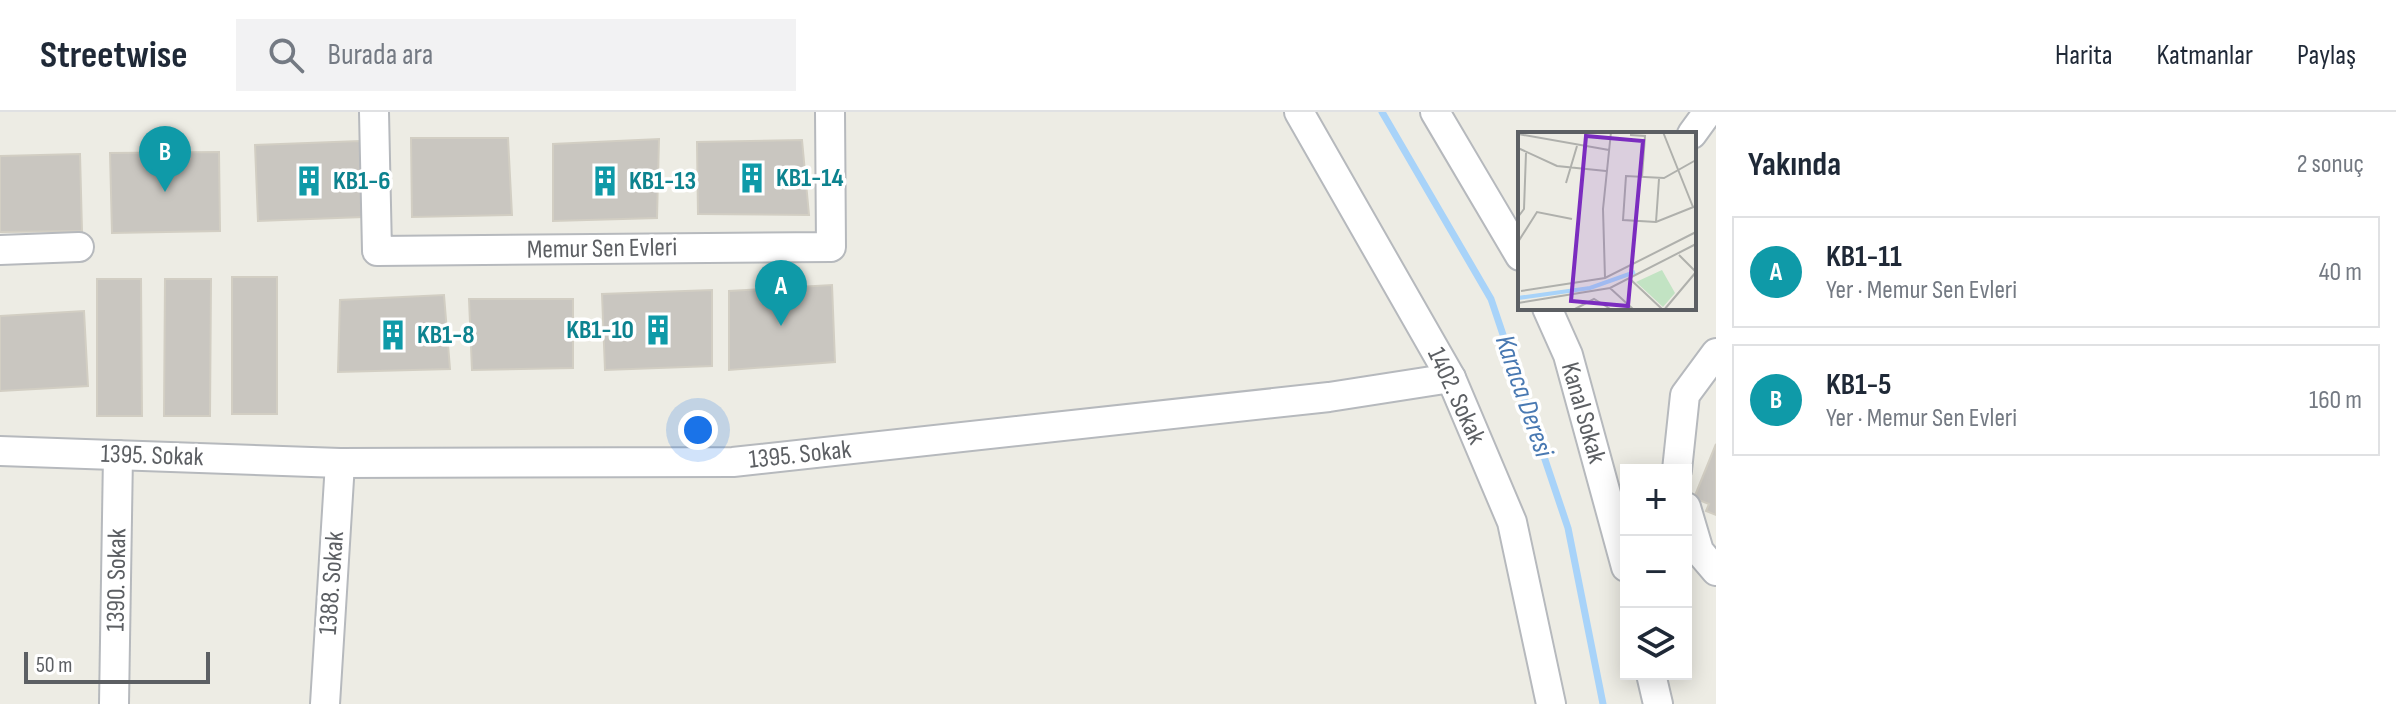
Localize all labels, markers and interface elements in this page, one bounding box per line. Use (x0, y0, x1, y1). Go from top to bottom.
search box (236, 19, 796, 91)
text: Streetwise (40, 33, 188, 78)
icon: search (264, 33, 308, 77)
text: Burada ara (328, 37, 433, 73)
text: Harita (2055, 39, 2113, 72)
text: Katmanlar (2157, 39, 2253, 72)
text: Paylaş (2297, 39, 2356, 72)
pin: B (139, 126, 191, 192)
inset map (1518, 132, 1696, 310)
text: Yakında (1748, 144, 1841, 185)
text: 2 sonuç (2297, 149, 2364, 180)
building icon: KB1-14 (735, 161, 769, 195)
place label: KB1-14 (776, 163, 844, 194)
building icon: KB1-6 (292, 164, 326, 198)
building icon: KB1-13 (588, 164, 622, 198)
place label: KB1-6 (333, 166, 390, 197)
place label: KB1-13 (629, 166, 696, 197)
street label: Memur Sen Evleri (527, 232, 677, 266)
text: KB1-11 (1826, 239, 1902, 275)
text: A (1770, 257, 1782, 288)
text: 40 m (2319, 257, 2362, 288)
pin: A (755, 260, 807, 326)
text: Yer · Memur Sen Evleri (1826, 275, 2017, 306)
building icon: KB1-10 (641, 313, 675, 347)
place label: KB1-10 (566, 315, 634, 346)
building icon: KB1-8 (376, 318, 410, 352)
place label: KB1-8 (417, 320, 475, 351)
water label: Karaca Deresi (1488, 331, 1560, 462)
street label: 1402. Sokak (1420, 343, 1492, 449)
street label: Kanal Sokak (1554, 359, 1612, 467)
text: KB1-5 (1826, 367, 1891, 403)
text: B (1770, 385, 1782, 416)
text: 160 m (2309, 385, 2362, 416)
text: Yer · Memur Sen Evleri (1826, 403, 2017, 434)
your location (678, 410, 718, 450)
street label: 1395. Sokak (747, 434, 853, 476)
street label: 1395. Sokak (100, 439, 204, 473)
map controls (1620, 464, 1692, 680)
button: + (1620, 464, 1692, 536)
street label: 1390. Sokak (101, 528, 133, 632)
street label: 1388. Sokak (313, 530, 351, 636)
button: − (1620, 536, 1692, 608)
button: layers (1620, 608, 1692, 680)
scale bar (24, 648, 210, 684)
text: 50 m (36, 652, 72, 679)

